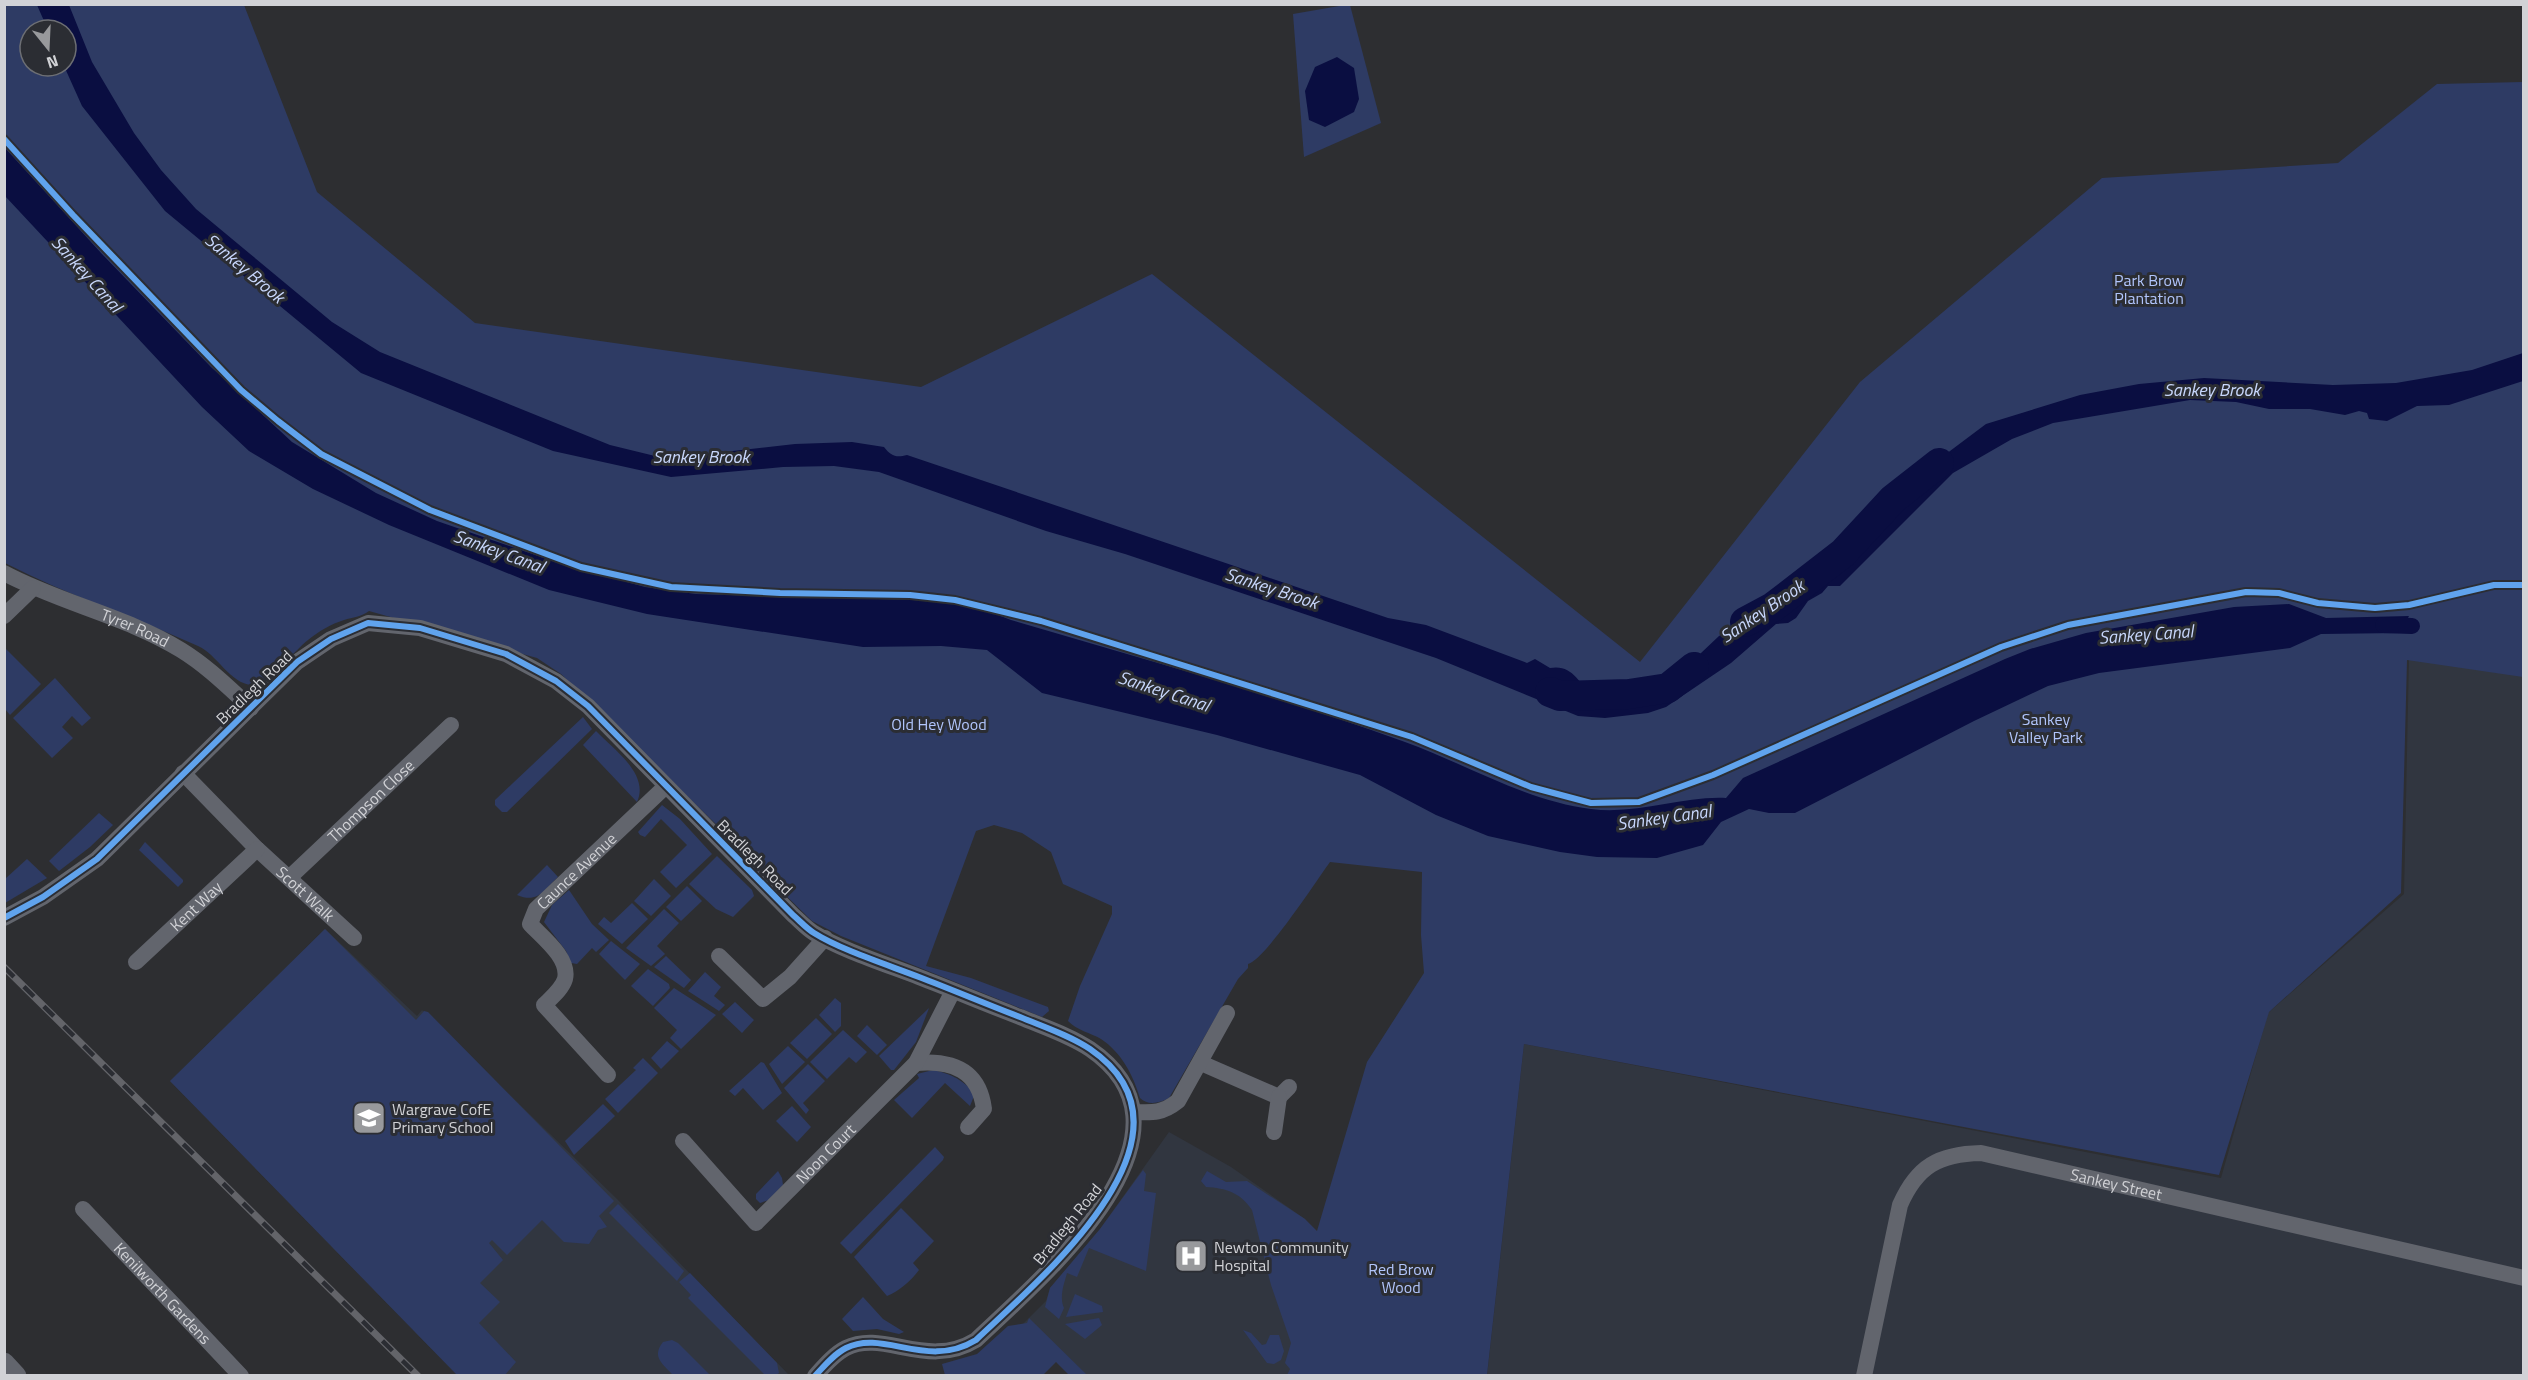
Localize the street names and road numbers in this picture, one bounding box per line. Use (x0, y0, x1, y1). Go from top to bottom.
street label: Tyrer Road (98, 602, 174, 653)
street label: Bradlegh Road (210, 644, 298, 730)
street label: Thompson Close (322, 754, 420, 848)
street label: Bradlegh Road (712, 814, 798, 900)
street label: Caunce Avenue (531, 827, 622, 915)
street label: Scott Walk (271, 860, 340, 927)
street label: Kent Way (164, 875, 228, 937)
street label: Noon Court (790, 1118, 861, 1189)
street label: Sankey Street (2068, 1162, 2165, 1206)
street label: Bradlegh Road (1027, 1178, 1107, 1270)
street label: Kenilworth Gardens (108, 1237, 217, 1350)

